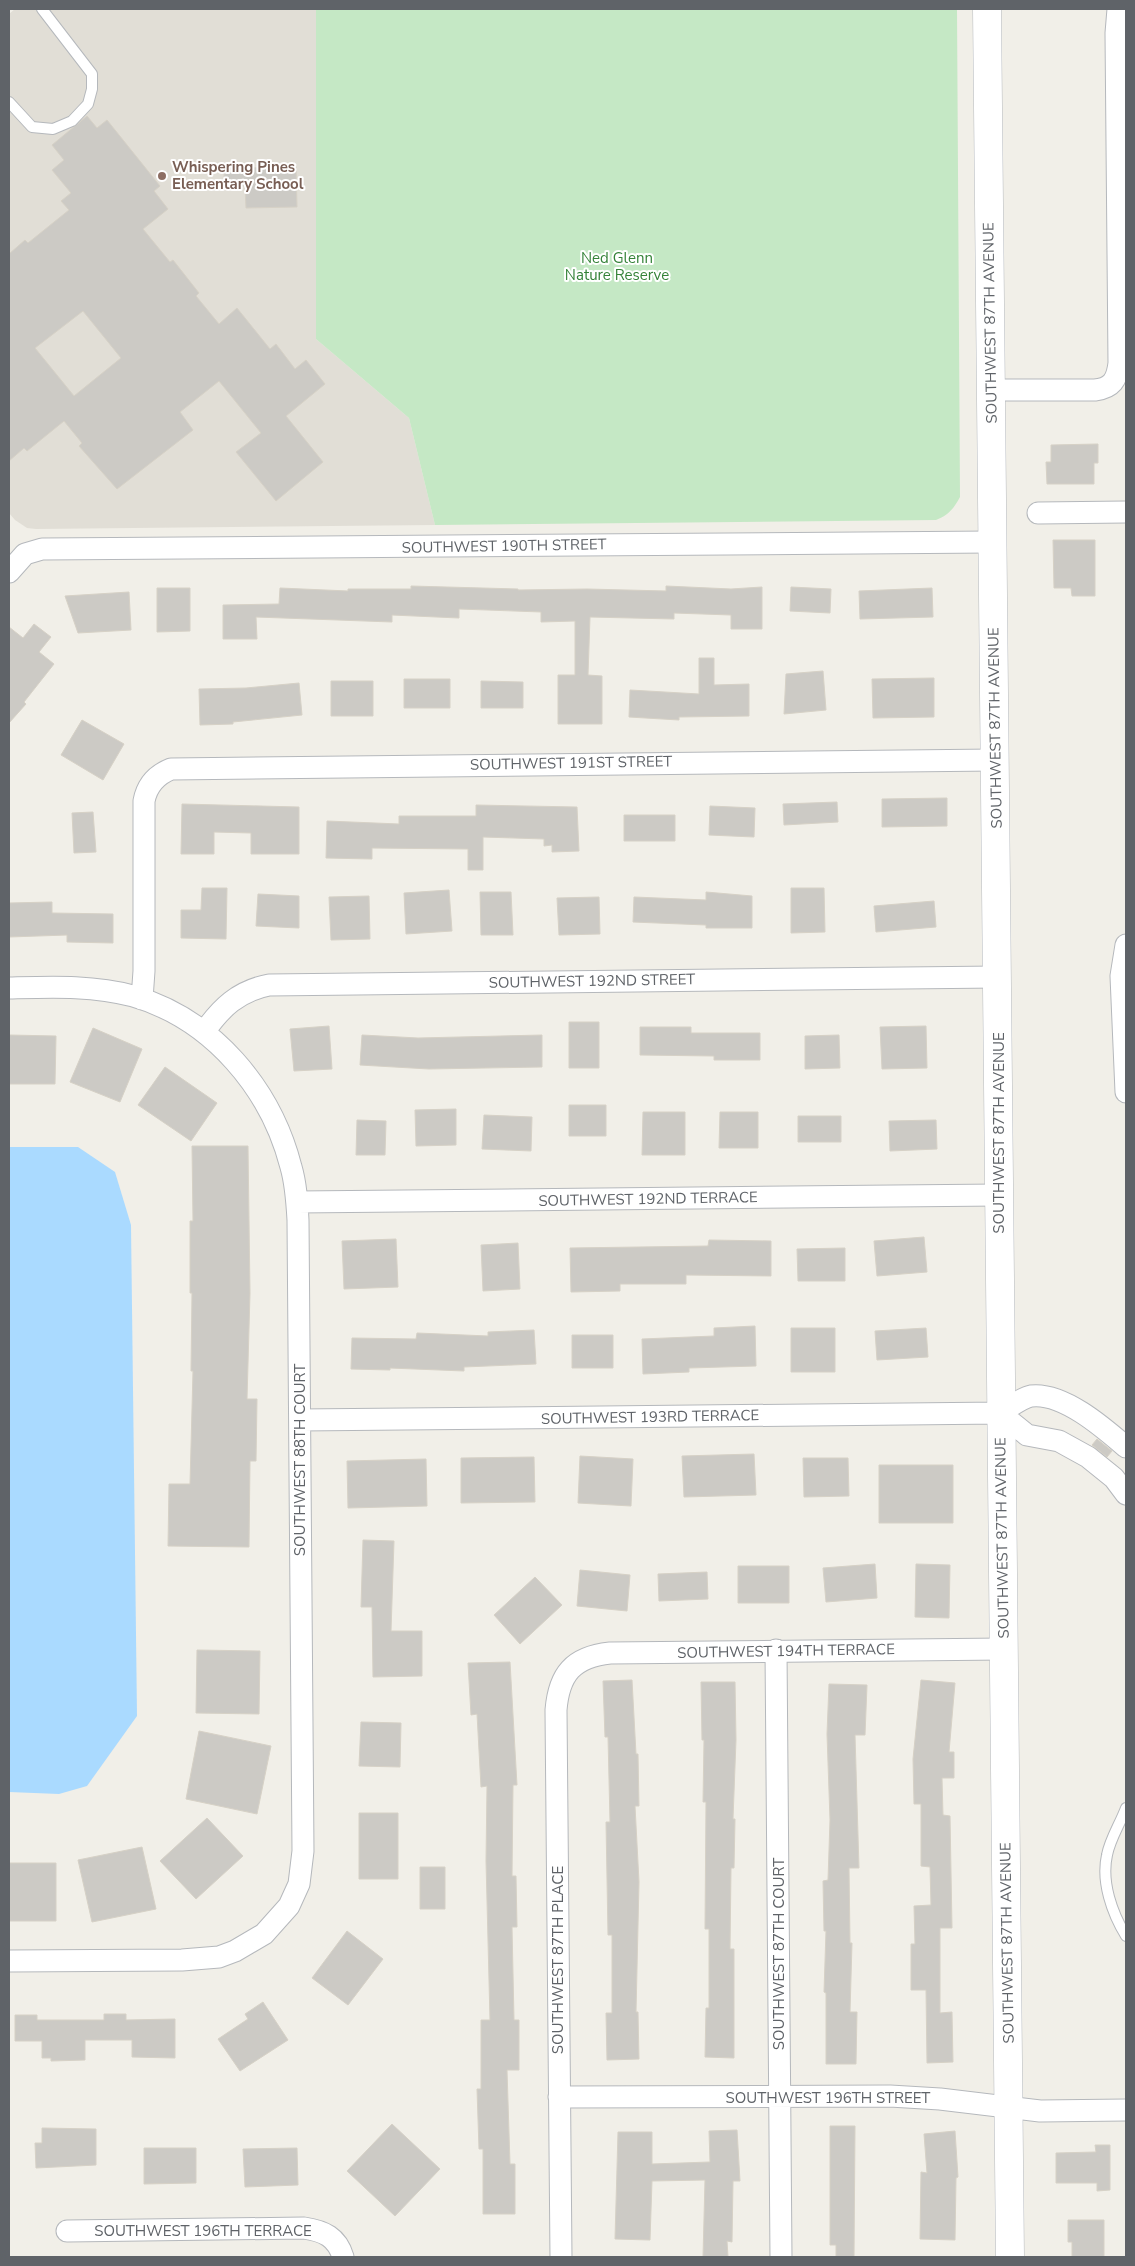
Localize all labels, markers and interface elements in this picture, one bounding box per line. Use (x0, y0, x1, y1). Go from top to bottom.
place label: Whispering Pines Elementary School (172, 157, 304, 194)
marker: Whispering Pines Elementary School (156, 170, 168, 182)
street label: SOUTHWEST 87TH AVENUE (978, 222, 1002, 424)
park label: Ned Glenn Nature Reserve (565, 248, 669, 285)
street label: SOUTHWEST 190TH STREET (401, 534, 607, 558)
street label: SOUTHWEST 87TH AVENUE (983, 627, 1007, 829)
street label: SOUTHWEST 191ST STREET (470, 751, 672, 775)
street label: SOUTHWEST 192ND STREET (489, 969, 695, 993)
street label: SOUTHWEST 87TH AVENUE (989, 1032, 1009, 1234)
street label: SOUTHWEST 192ND TERRACE (538, 1187, 758, 1211)
street label: SOUTHWEST 88TH COURT (290, 1364, 310, 1556)
street label: SOUTHWEST 193RD TERRACE (541, 1405, 759, 1429)
street label: SOUTHWEST 87TH AVENUE (990, 1437, 1014, 1639)
street label: SOUTHWEST 194TH TERRACE (677, 1639, 895, 1663)
street label: SOUTHWEST 87TH AVENUE (995, 1842, 1019, 2044)
street label: SOUTHWEST 87TH COURT (769, 1858, 789, 2050)
street label: SOUTHWEST 87TH PLACE (548, 1866, 568, 2054)
street label: SOUTHWEST 196TH STREET (726, 2088, 930, 2108)
street label: SOUTHWEST 196TH TERRACE (94, 2221, 312, 2241)

